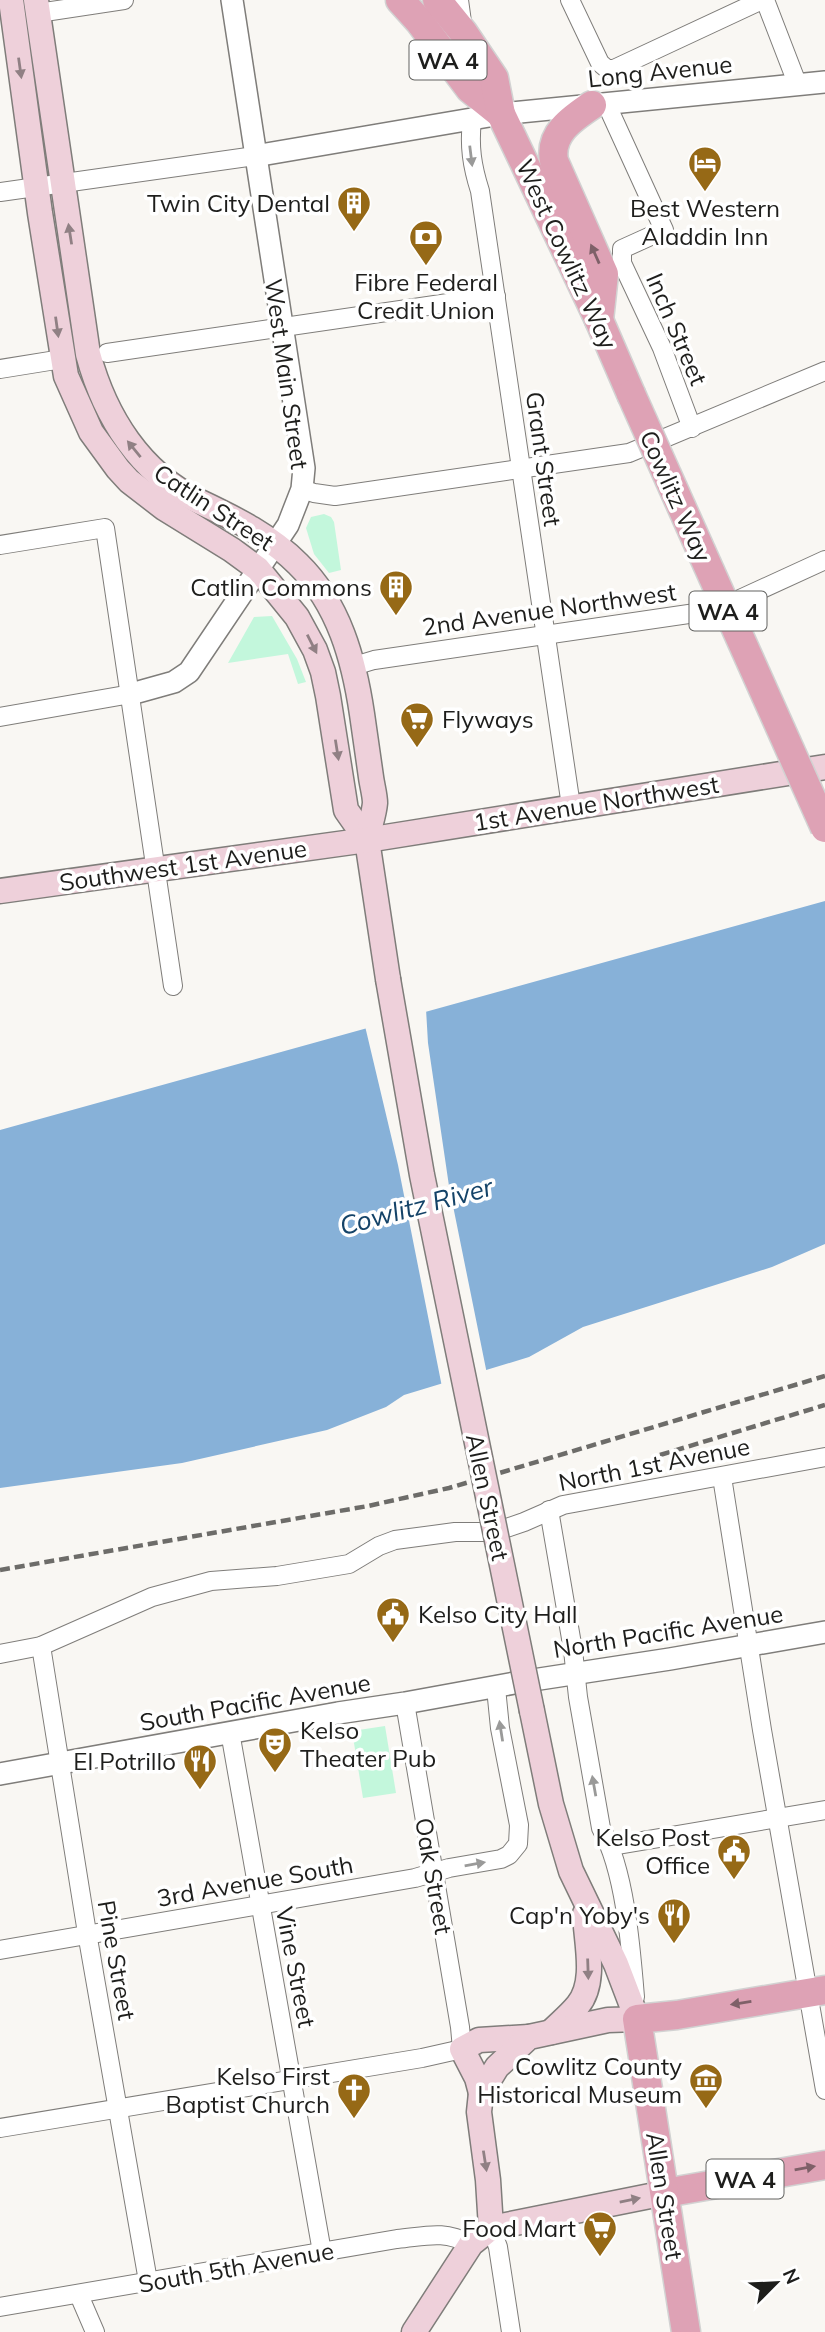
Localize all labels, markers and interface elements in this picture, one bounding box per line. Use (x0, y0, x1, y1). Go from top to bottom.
road number: WA 4 (410, 40, 486, 80)
street label: Long Avenue (586, 49, 734, 93)
one-way arrow (15, 57, 26, 79)
hotel icon: Best Western Aladdin Inn (686, 144, 724, 193)
one-way arrow (466, 145, 477, 167)
street label: West Cowlitz Way (510, 154, 624, 354)
building icon: Twin City Dental (335, 184, 373, 233)
place label: Twin City Dental (147, 188, 330, 218)
place label: Best Western Aladdin Inn (630, 193, 780, 251)
bank icon: Fibre Federal Credit Union (407, 218, 445, 267)
one-way arrow (65, 223, 76, 245)
one-way arrow (589, 244, 601, 264)
place label: Fibre Federal Credit Union (354, 267, 498, 325)
street label: Inch Street (640, 268, 714, 390)
street label: West Main Street (259, 277, 315, 471)
one-way arrow (52, 316, 63, 338)
street label: Grant Street (520, 390, 568, 528)
street label: Cowlitz Way (634, 426, 718, 567)
one-way arrow (126, 440, 141, 458)
street label: Catlin Street (148, 457, 280, 557)
building icon: Catlin Commons (377, 568, 415, 617)
place label: Catlin Commons (190, 572, 372, 602)
street label: 2nd Avenue Northwest (420, 576, 678, 642)
road number: WA 4 (690, 592, 766, 631)
one-way arrow (306, 634, 317, 654)
supermarket icon: Flyways (398, 700, 436, 749)
place label: Flyways (442, 704, 534, 734)
one-way arrow (332, 739, 343, 761)
street label: 1st Avenue Northwest (471, 769, 721, 837)
street label: Southwest 1st Avenue (57, 833, 309, 897)
water label: Cowlitz River (336, 1169, 498, 1242)
street label: Allen Street (460, 1431, 516, 1563)
street label: North 1st Avenue (556, 1431, 752, 1497)
public building icon: Kelso City Hall (374, 1595, 412, 1644)
street label: North Pacific Avenue (551, 1598, 785, 1664)
place label: Kelso City Hall (418, 1599, 577, 1629)
street label: South Pacific Avenue (137, 1667, 373, 1737)
place label: Kelso Theater Pub (300, 1715, 436, 1773)
one-way arrow (495, 1720, 506, 1742)
theatre icon: Kelso Theater Pub (256, 1725, 294, 1774)
restaurant icon: El Potrillo (181, 1742, 219, 1791)
place label: El Potrillo (73, 1746, 176, 1776)
one-way arrow (588, 1775, 599, 1797)
street label: Oak Street (409, 1815, 459, 1937)
place label: Kelso Post Office (595, 1822, 710, 1880)
public building icon: Kelso Post Office (715, 1832, 753, 1881)
street label: 3rd Avenue South (155, 1849, 355, 1913)
one-way arrow (464, 1858, 486, 1869)
restaurant icon: Cap'n Yoby's (655, 1896, 693, 1945)
street label: Pine Street (92, 1898, 142, 2022)
place label: Cap'n Yoby's (509, 1900, 650, 1930)
street label: Vine Street (270, 1904, 322, 2030)
one-way arrow (582, 1959, 593, 1981)
one-way arrow (730, 1998, 752, 2009)
place label: Cowlitz County Historical Museum (477, 2051, 682, 2109)
place label: Kelso First Baptist Church (166, 2061, 330, 2119)
museum icon: Cowlitz County Historical Museum (687, 2061, 725, 2110)
church icon: Kelso First Baptist Church (335, 2071, 373, 2120)
street label: Allen Street (640, 2130, 690, 2262)
one-way arrow (480, 2150, 491, 2172)
road number: WA 4 (706, 2160, 784, 2198)
one-way arrow (794, 2162, 816, 2173)
one-way arrow (619, 2194, 641, 2205)
supermarket icon: Food Mart (581, 2209, 619, 2258)
place label: Food Mart (462, 2213, 576, 2243)
street label: South 5th Avenue (136, 2235, 336, 2299)
north arrow (741, 2248, 811, 2318)
text: N (778, 2265, 805, 2288)

